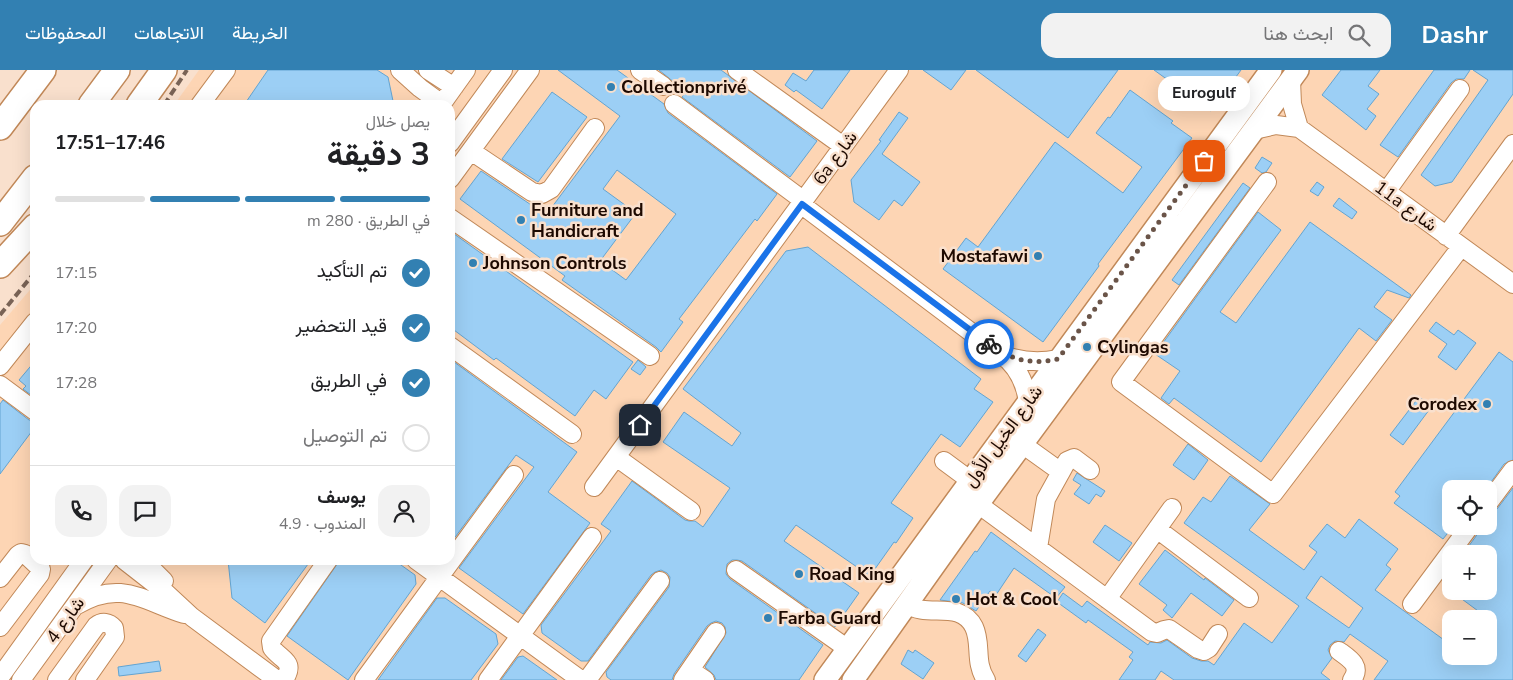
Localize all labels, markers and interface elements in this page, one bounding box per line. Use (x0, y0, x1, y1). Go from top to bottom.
search box (1041, 13, 1391, 58)
text: Dashr (1421, 19, 1488, 51)
text: المحفوظات (25, 21, 106, 45)
text: الاتجاهات (134, 21, 204, 45)
text: الخريطة (232, 21, 288, 45)
text: ابحث هنا (1263, 21, 1333, 47)
icon: search (1345, 21, 1373, 49)
place label: Collectionprivé (621, 75, 747, 99)
callout: Eurogulf (1158, 76, 1250, 111)
marker: Collectionprivé (605, 81, 617, 93)
text: Eurogulf (1172, 82, 1236, 104)
text: يصل خلال (366, 111, 430, 133)
street label: 6a شارع (807, 126, 863, 190)
text: 17:46–17:51 (55, 130, 165, 156)
text: 3 دقيقة (327, 133, 430, 176)
pin (1183, 140, 1225, 182)
icon: bag (1190, 147, 1218, 175)
street label: 11a شارع (1370, 175, 1442, 237)
place label: Furniture and Handicraft (531, 198, 644, 243)
text: في الطريق · 280 m (307, 210, 430, 232)
marker: Furniture and Handicraft (515, 214, 527, 226)
place label: Mostafawi (940, 244, 1028, 268)
marker: Mostafawi (1032, 250, 1044, 262)
place label: Johnson Controls (482, 251, 627, 275)
marker: Johnson Controls (467, 257, 479, 269)
text: تم التأكيد (317, 258, 387, 284)
icon: check (402, 259, 430, 287)
text: 17:15 (55, 262, 97, 284)
text: قيد التحضير (296, 313, 387, 339)
icon: check (402, 314, 430, 342)
text: 17:20 (55, 317, 97, 339)
courier (964, 319, 1014, 369)
icon: bike (975, 330, 1003, 358)
place label: Cylingas (1097, 335, 1169, 359)
marker: Cylingas (1081, 341, 1093, 353)
text: في الطريق (310, 368, 387, 394)
icon: check (402, 369, 430, 397)
text: 17:28 (55, 372, 97, 394)
street label: شارع الخيل الأول (958, 380, 1048, 492)
place label: Corodex (1407, 392, 1477, 416)
marker: Corodex (1481, 398, 1493, 410)
pin (619, 404, 661, 446)
icon: home (626, 411, 654, 439)
text: تم التوصيل (303, 423, 387, 449)
map controls (1442, 480, 1497, 665)
button: locate (1442, 480, 1497, 535)
text: يوسف (317, 484, 366, 510)
button: phone (55, 485, 107, 537)
button: chat (119, 485, 171, 537)
button: person (378, 485, 430, 537)
text: المندوب · 4.9 (279, 513, 366, 535)
button: + (1442, 545, 1497, 600)
place label: Road King (809, 562, 895, 586)
marker: Road King (793, 568, 805, 580)
place label: Hot & Cool (966, 587, 1058, 611)
street label: شارع 4 (40, 592, 90, 648)
marker: Hot & Cool (950, 593, 962, 605)
place label: Farba Guard (778, 606, 881, 630)
button: − (1442, 610, 1497, 665)
marker: Farba Guard (762, 612, 774, 624)

